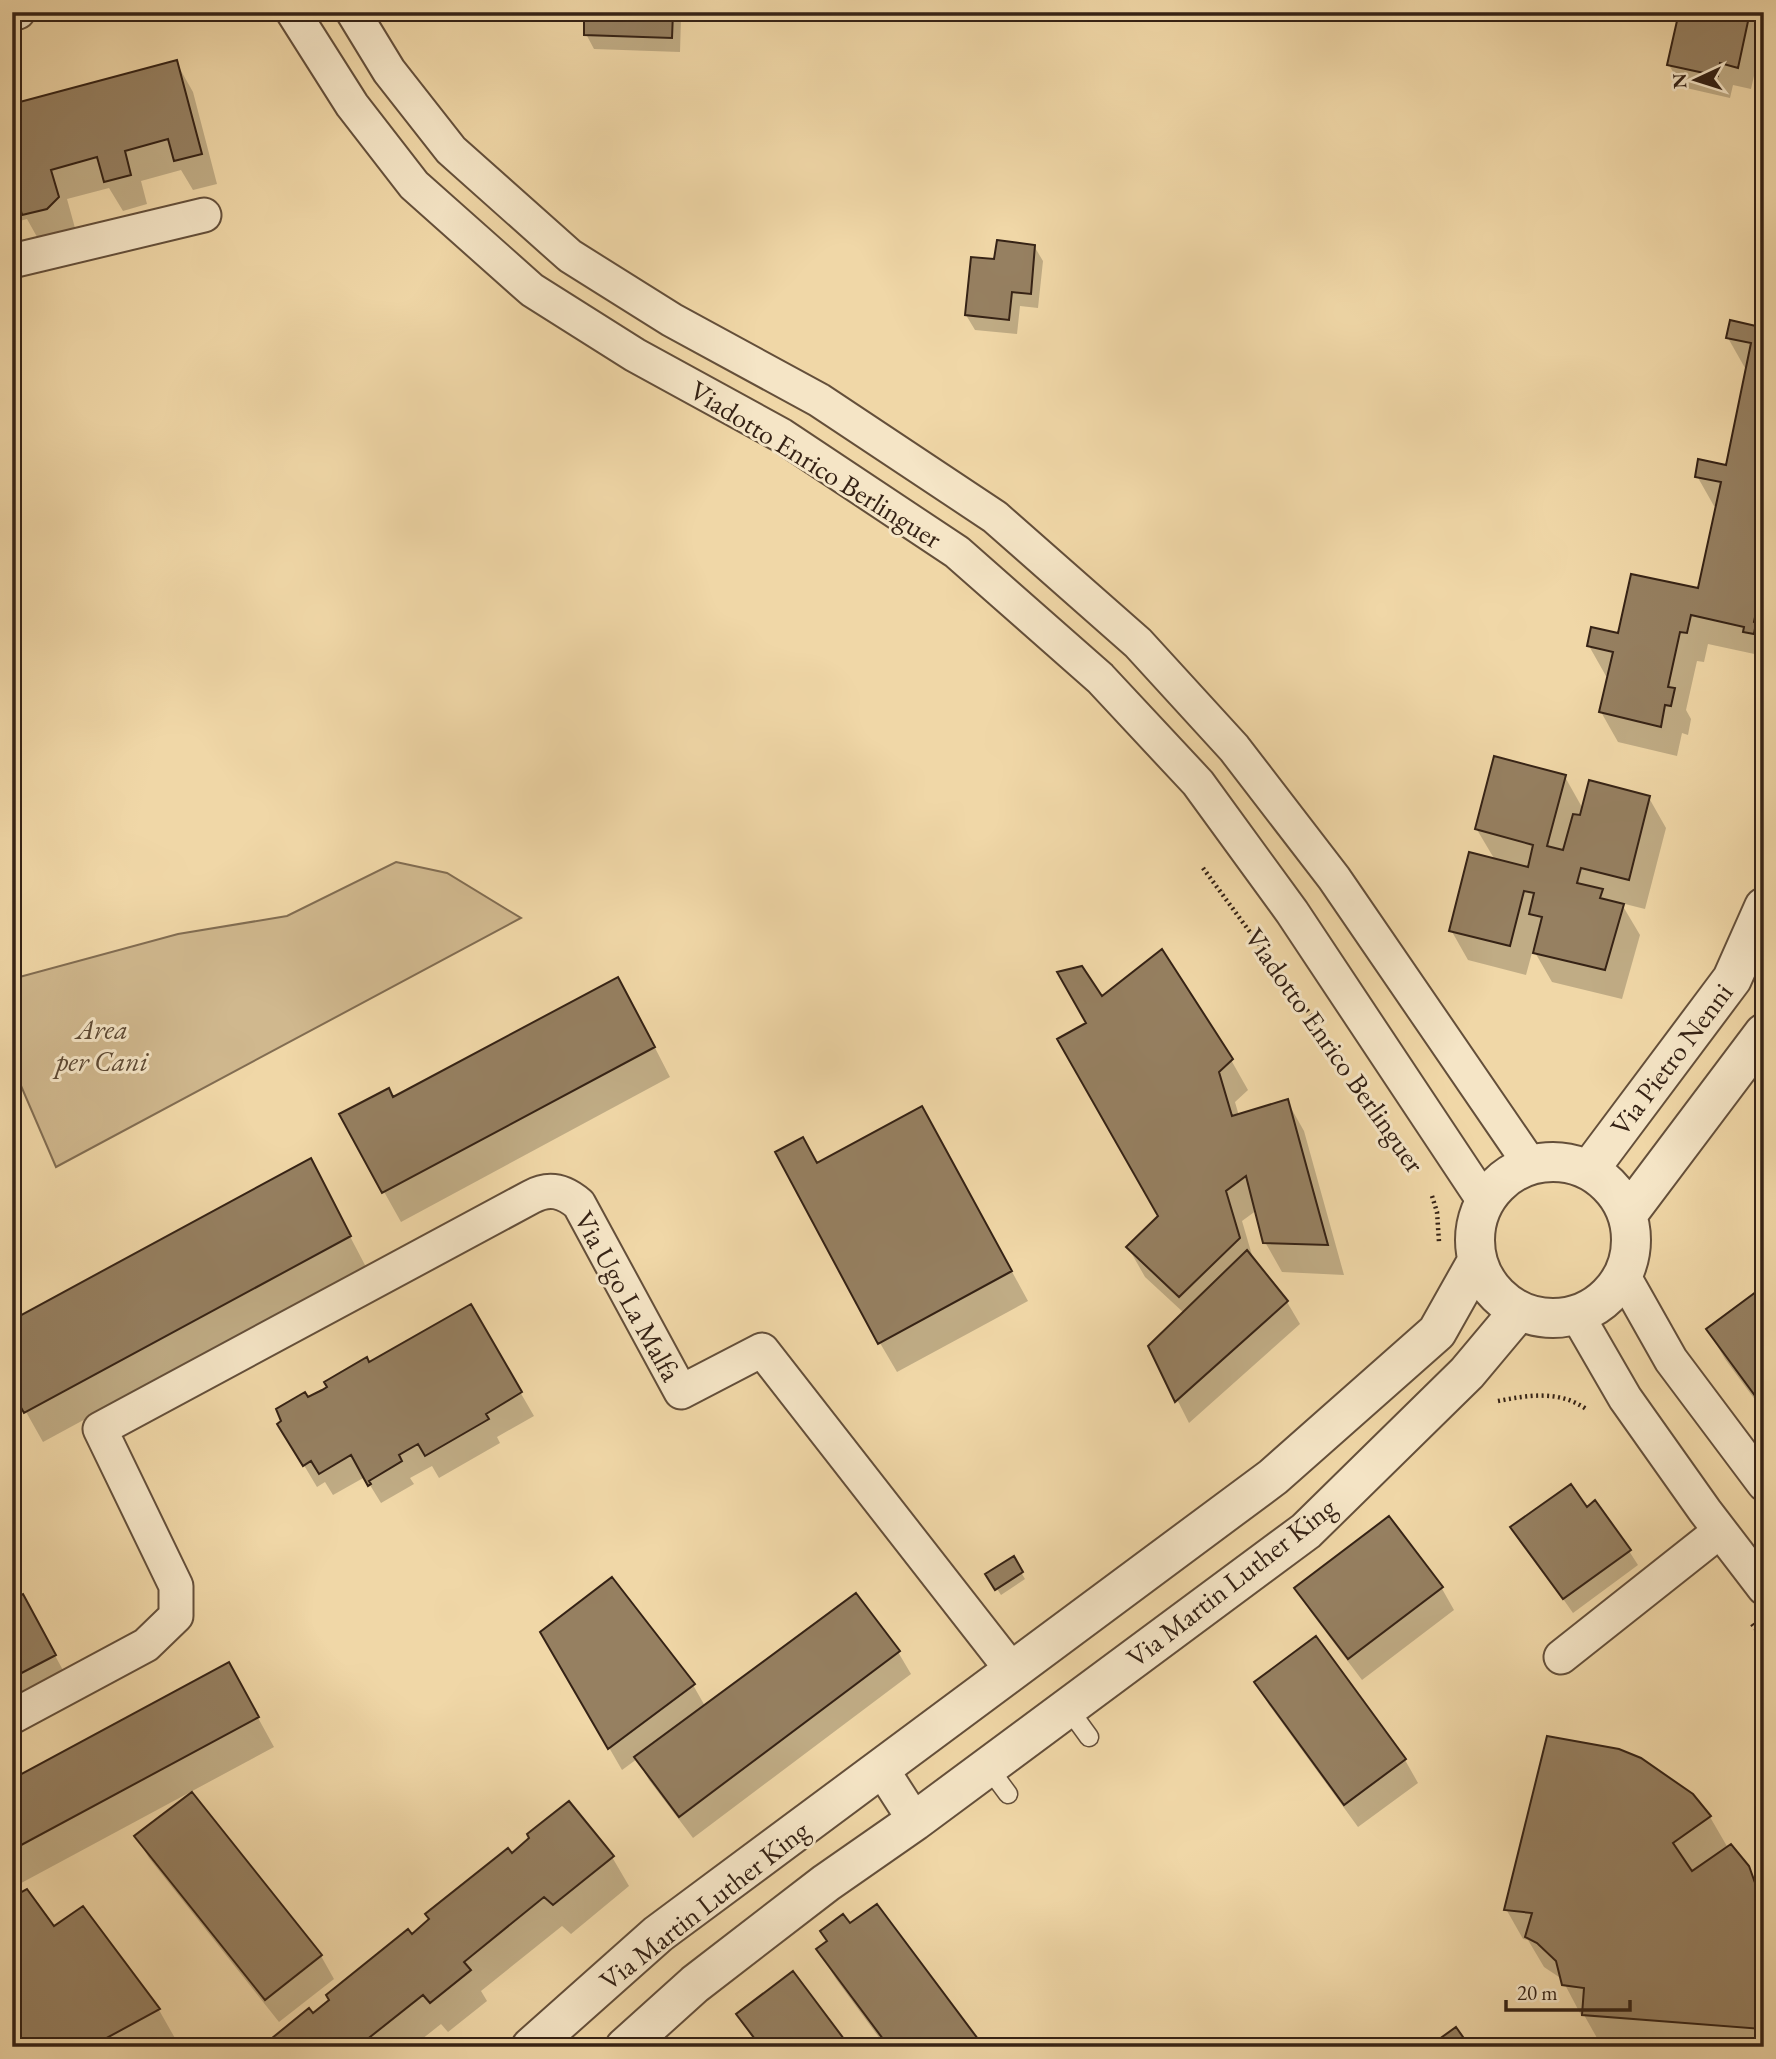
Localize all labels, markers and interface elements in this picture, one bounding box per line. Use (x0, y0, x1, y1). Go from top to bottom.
north arrow (1660, 46, 1730, 116)
text: N (1666, 72, 1693, 90)
street label: Viadotto Enrico Berlinguer (683, 372, 949, 557)
street label: Viadotto Enrico Berlinguer (1237, 921, 1433, 1180)
street label: Via Pietro Nenni (1602, 975, 1740, 1143)
park label: Area per Cani (52, 1011, 150, 1079)
street label: Via Ugo La Malfa (566, 1205, 690, 1388)
street label: Via Martin Luther King (1119, 1488, 1344, 1675)
street label: Via Martin Luther King (592, 1811, 817, 1998)
scale bar (1506, 1968, 1631, 2012)
text: 20 m (1517, 1979, 1558, 2006)

